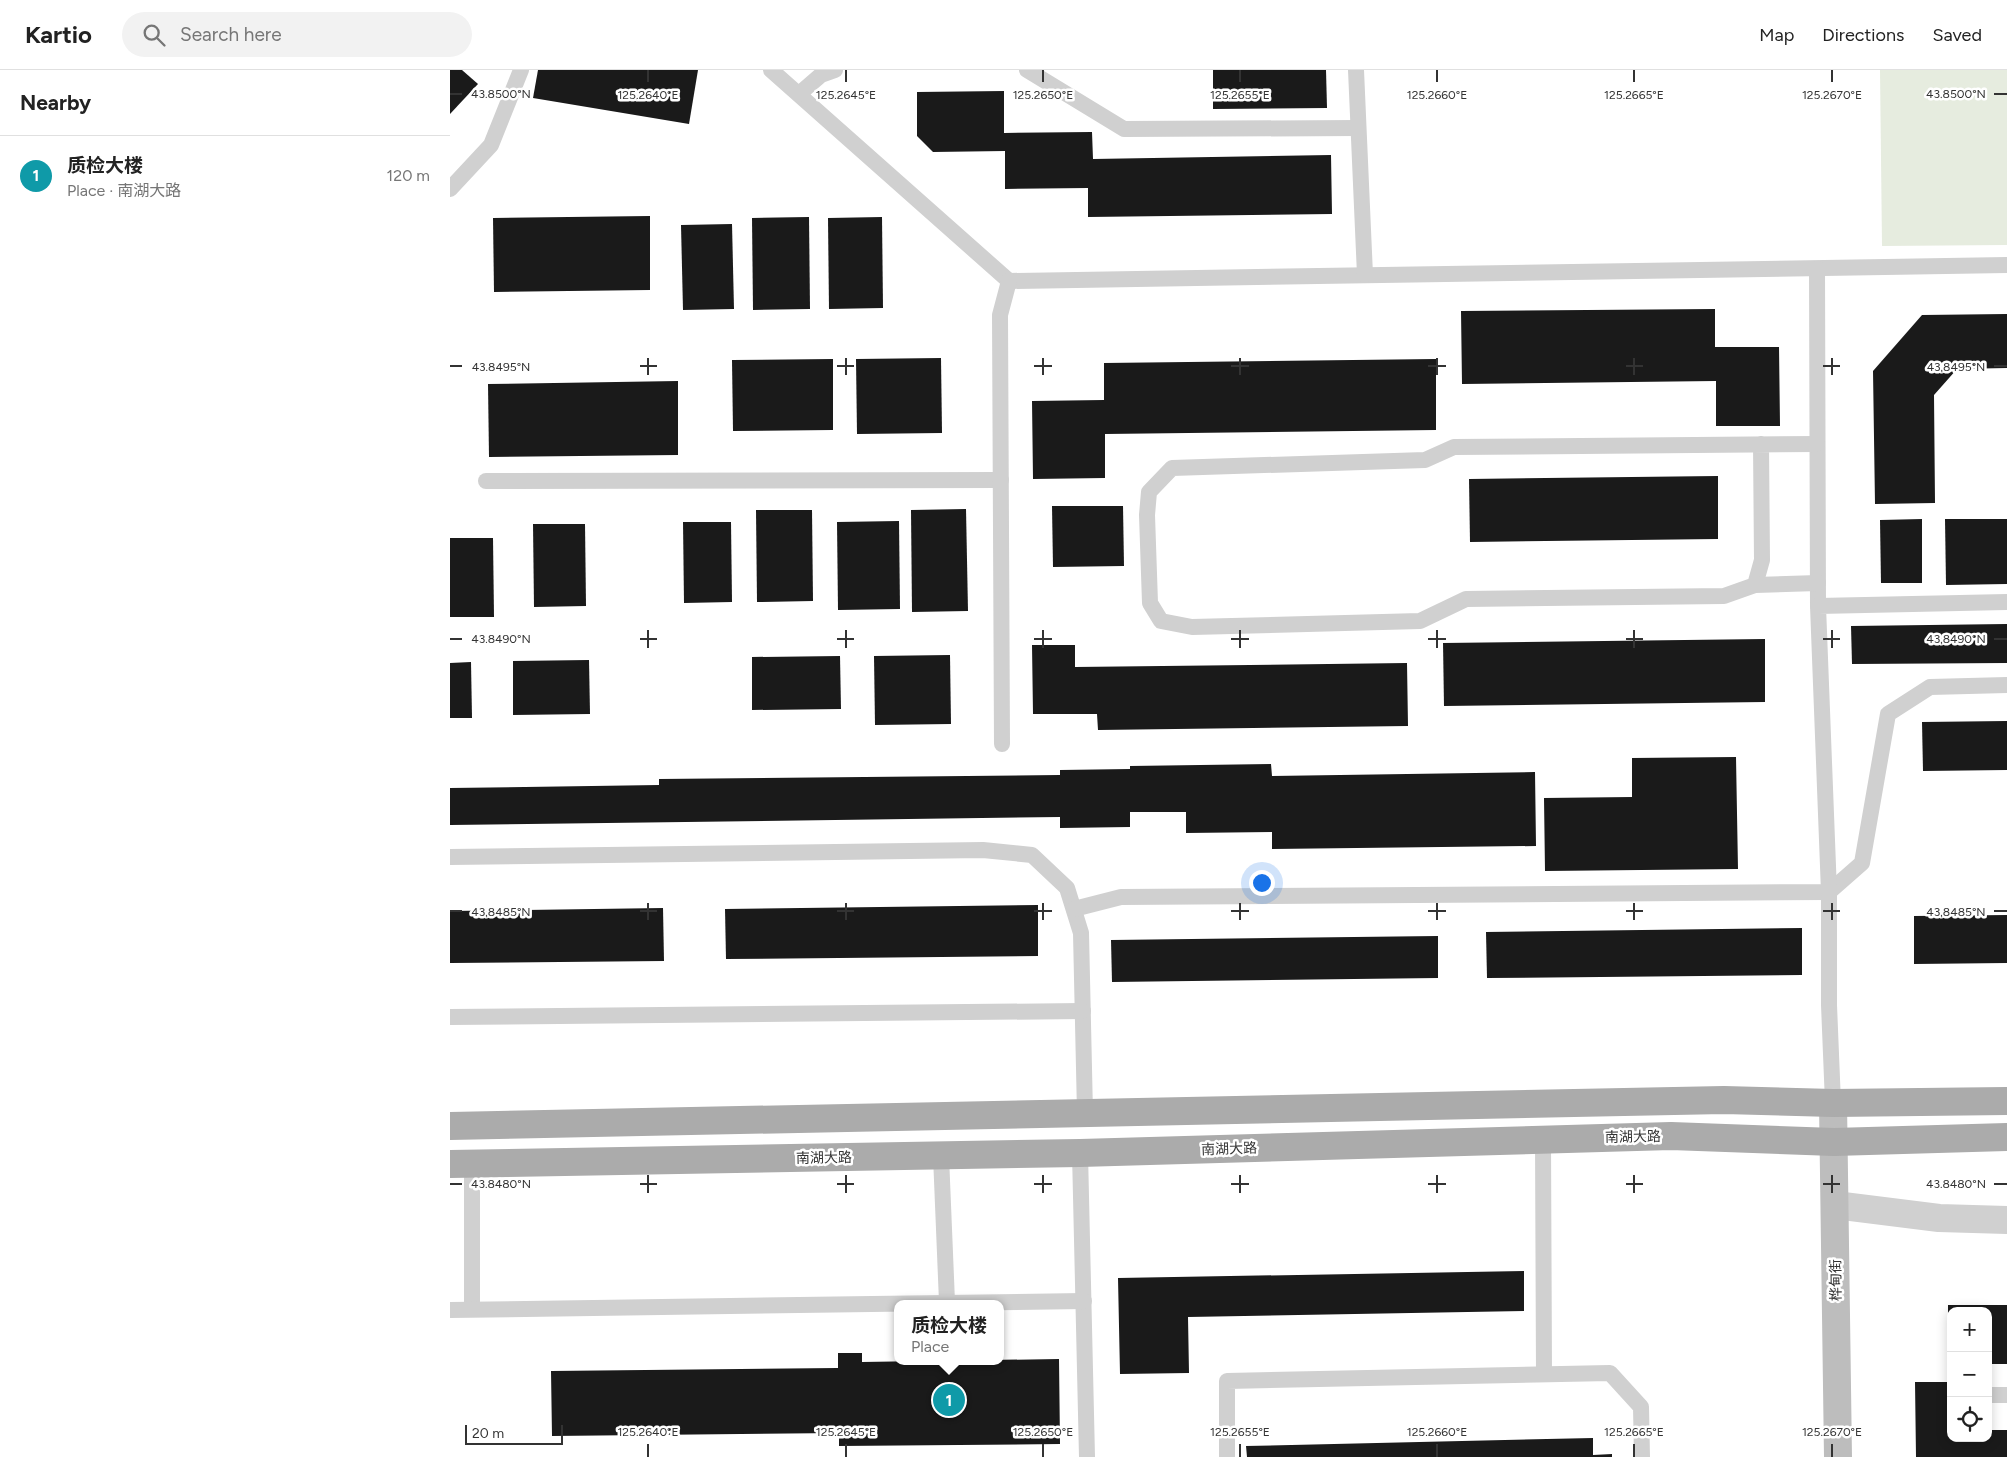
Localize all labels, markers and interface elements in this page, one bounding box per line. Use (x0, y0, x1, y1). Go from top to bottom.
search box (122, 12, 472, 57)
text: Kartio (25, 20, 92, 49)
icon: search (140, 21, 168, 49)
text: Search here (180, 23, 282, 46)
text: Map (1759, 24, 1794, 46)
text: Directions (1822, 24, 1904, 46)
text: Saved (1932, 24, 1982, 46)
text: 43.8500°N (471, 87, 531, 101)
text: 43.8500°N (1926, 87, 1986, 101)
text: 125.2640°E (617, 88, 679, 102)
text: 125.2645°E (816, 88, 876, 102)
text: 125.2650°E (1013, 88, 1073, 102)
text: 125.2655°E (1210, 88, 1270, 102)
text: 125.2660°E (1407, 88, 1467, 102)
text: 125.2665°E (1604, 88, 1664, 102)
text: 125.2670°E (1802, 88, 1862, 102)
text: Nearby (20, 90, 91, 115)
text: 质检大楼 (67, 154, 143, 177)
text: 1 (33, 166, 39, 185)
text: 120 m (387, 166, 430, 185)
text: Place · 南湖大路 (67, 181, 181, 200)
text: 43.8495°N (472, 360, 530, 374)
text: 43.8495°N (1927, 360, 1985, 374)
text: 43.8490°N (471, 632, 531, 646)
text: 43.8490°N (1926, 632, 1986, 646)
your location (1249, 870, 1275, 896)
text: 43.8485°N (471, 905, 531, 919)
text: 43.8485°N (1926, 905, 1986, 919)
street label: 南湖大路 (1605, 1128, 1661, 1146)
street label: 南湖大路 (1201, 1140, 1257, 1158)
street label: 南湖大路 (796, 1149, 852, 1167)
text: 43.8480°N (471, 1177, 531, 1191)
text: 43.8480°N (1926, 1177, 1986, 1191)
street label: 桦甸街 (1827, 1259, 1845, 1301)
popup (894, 1300, 1004, 1365)
map controls (1947, 1307, 1992, 1442)
button: + (1947, 1307, 1992, 1352)
text: 质检大楼 (911, 1314, 987, 1337)
text: Place (911, 1337, 949, 1356)
button: − (1947, 1352, 1992, 1397)
pin: 1 (933, 1381, 965, 1419)
button: locate (1947, 1397, 1992, 1442)
scale bar (465, 1422, 562, 1445)
text: 20 m (472, 1425, 504, 1442)
text: 125.2640°E (617, 1425, 679, 1439)
text: 125.2645°E (816, 1425, 876, 1439)
text: 125.2650°E (1013, 1425, 1073, 1439)
text: 125.2655°E (1210, 1425, 1270, 1439)
text: 125.2660°E (1407, 1425, 1467, 1439)
text: 125.2665°E (1604, 1425, 1664, 1439)
text: 125.2670°E (1802, 1425, 1862, 1439)

